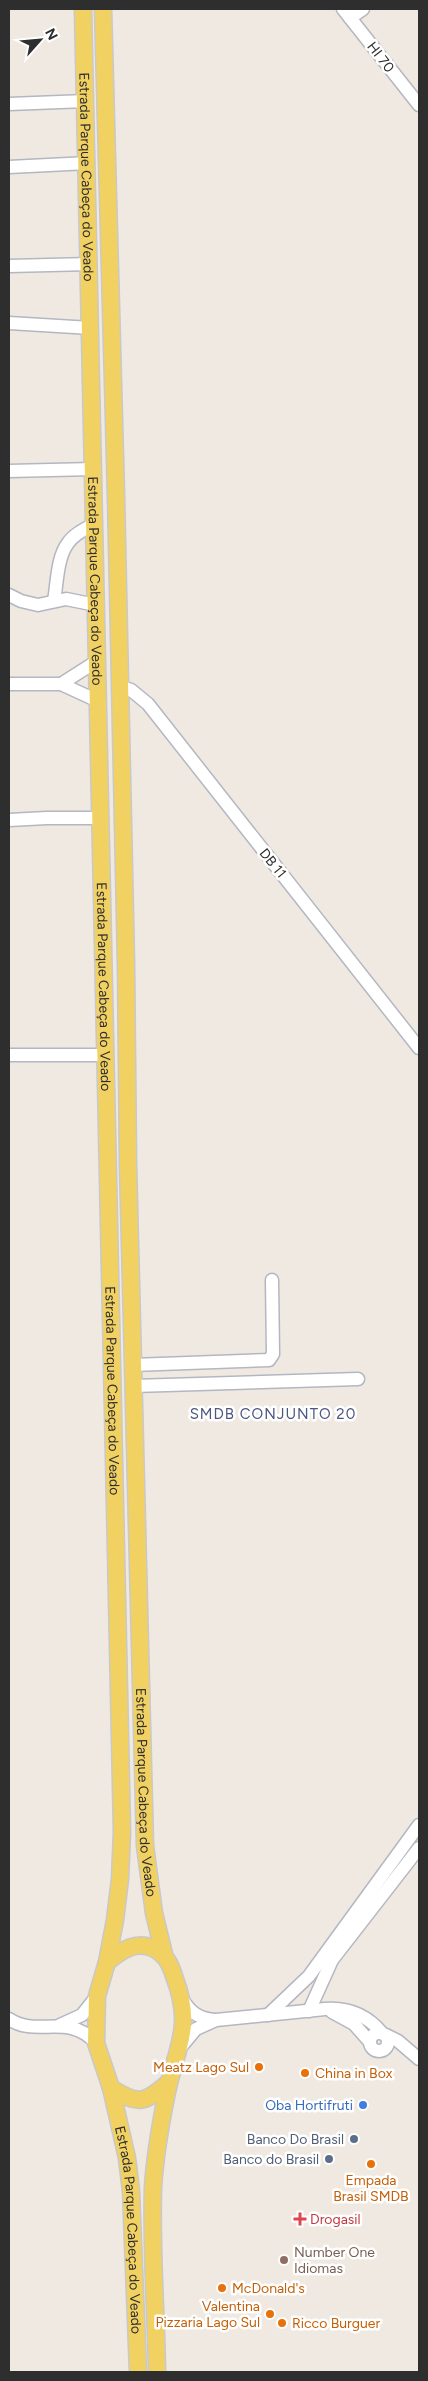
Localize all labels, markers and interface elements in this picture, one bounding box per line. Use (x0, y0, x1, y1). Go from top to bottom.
north arrow (15, 15, 65, 65)
text: N (41, 26, 61, 43)
street label: HI 70 (363, 39, 398, 76)
street label: Estrada Parque Cabeça do Veado (75, 72, 97, 282)
street label: Estrada Parque Cabeça do Veado (84, 476, 105, 686)
street label: DB 11 (256, 845, 290, 882)
street label: Estrada Parque Cabeça do Veado (93, 882, 114, 1092)
street label: Estrada Parque Cabeça do Veado (101, 1286, 123, 1495)
district label: SMDB CONJUNTO 20 (190, 1405, 356, 1423)
street label: Estrada Parque Cabeça do Veado (132, 1688, 160, 1898)
place label: Meatz Lago Sul (153, 2059, 249, 2076)
marker: Meatz Lago Sul (253, 2061, 265, 2073)
place label: China in Box (315, 2065, 393, 2082)
marker: China in Box (299, 2067, 311, 2079)
place label: Oba Hortifruti (265, 2097, 353, 2114)
marker: Oba Hortifruti (357, 2099, 369, 2111)
street label: Estrada Parque Cabeça do Veado (111, 2124, 145, 2334)
place label: Banco Do Brasil (247, 2131, 344, 2148)
marker: Banco Do Brasil (348, 2133, 360, 2145)
place label: Banco do Brasil (223, 2151, 319, 2168)
marker: Banco do Brasil (323, 2153, 335, 2165)
marker: Empada Brasil SMDB (365, 2158, 377, 2170)
place label: Empada Brasil SMDB (333, 2172, 409, 2205)
place label: Drogasil (310, 2211, 361, 2228)
marker: Drogasil (294, 2213, 306, 2225)
place label: Number One Idiomas (294, 2244, 375, 2277)
marker: Number One Idiomas (278, 2254, 290, 2266)
place label: McDonald's (232, 2280, 305, 2297)
marker: McDonald's (216, 2282, 228, 2294)
place label: Valentina Pizzaria Lago Sul (155, 2298, 260, 2331)
marker: Valentina Pizzaria Lago Sul (264, 2308, 276, 2320)
place label: Ricco Burguer (292, 2315, 381, 2332)
marker: Ricco Burguer (276, 2317, 288, 2329)

